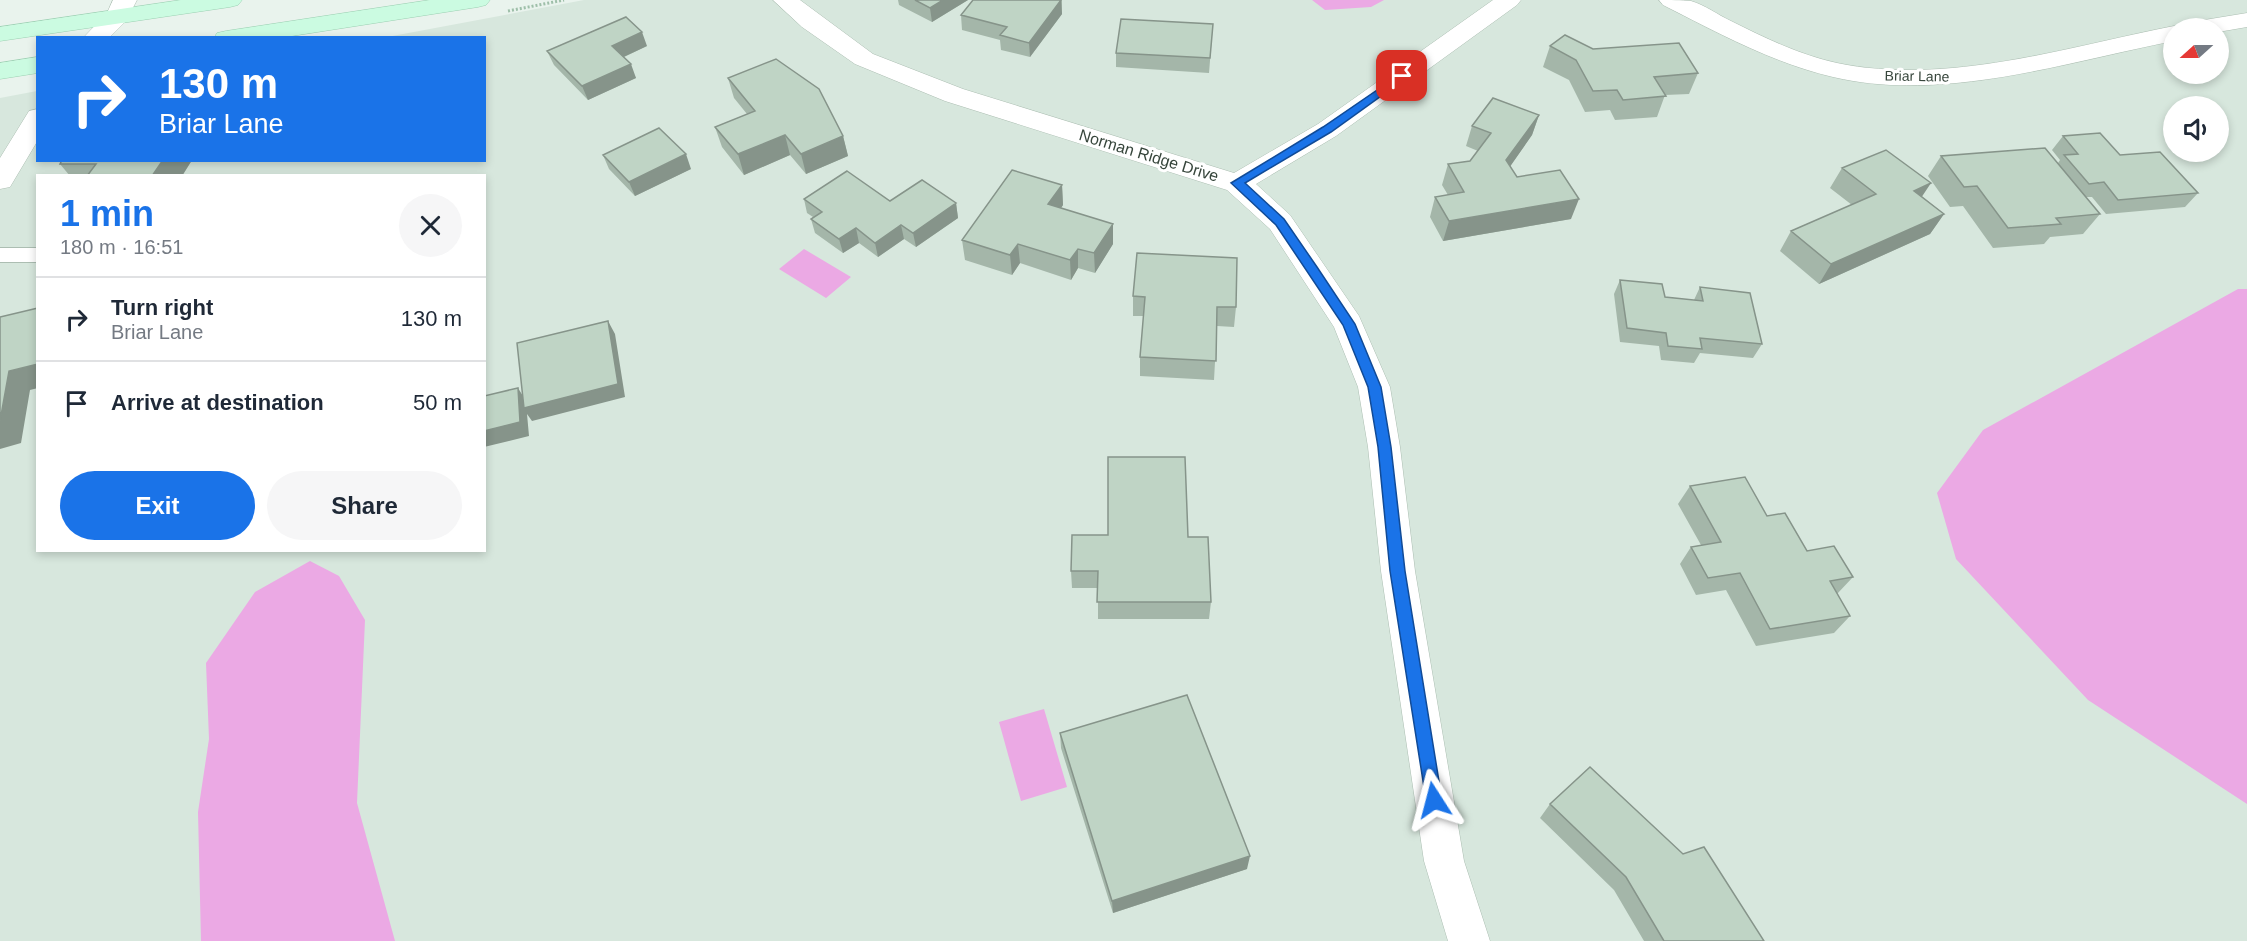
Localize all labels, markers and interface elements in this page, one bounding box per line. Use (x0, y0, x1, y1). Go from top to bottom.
north arrow (2163, 18, 2229, 84)
map controls (2163, 18, 2229, 162)
pin (1376, 50, 1427, 101)
icon: arrive (1385, 59, 1418, 92)
icon: right (60, 60, 138, 138)
text: 130 m (159, 60, 278, 107)
street label: Briar Lane (1885, 67, 1950, 85)
button: sound (2163, 96, 2229, 162)
text: Briar Lane (159, 109, 284, 139)
street label: Norman Ridge Drive (1077, 126, 1221, 185)
text: 1 min (60, 193, 154, 234)
button: close (399, 194, 462, 257)
text: 180 m · 16:51 (60, 236, 183, 258)
text: Turn right (111, 295, 213, 320)
icon: right (60, 303, 93, 336)
text: 130 m (401, 306, 462, 331)
text: Briar Lane (111, 321, 203, 343)
icon: arrive (60, 387, 93, 420)
text: Arrive at destination (111, 390, 324, 415)
text: 50 m (413, 390, 462, 415)
button: Exit (60, 471, 255, 540)
button: Share (267, 471, 462, 540)
position arrow (1402, 768, 1466, 832)

